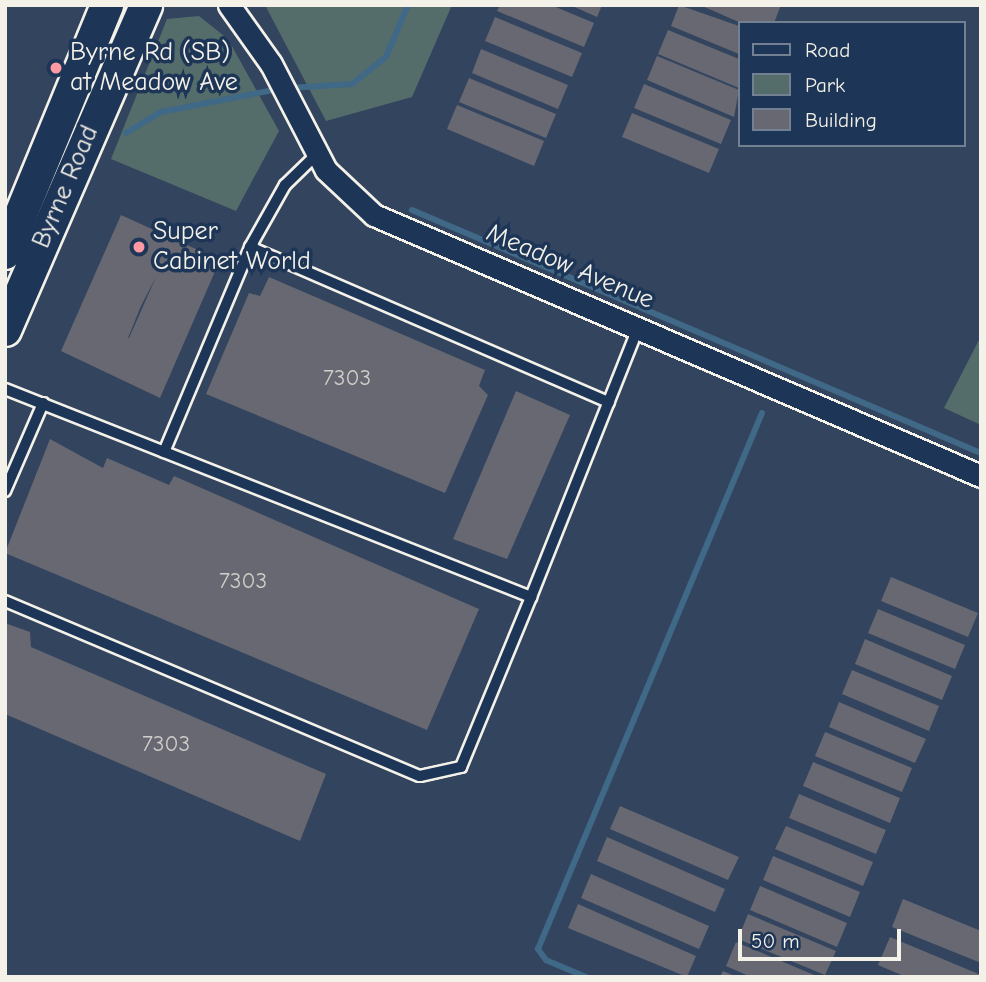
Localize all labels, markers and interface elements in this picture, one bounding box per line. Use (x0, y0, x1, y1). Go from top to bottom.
legend (738, 21, 965, 147)
place label: Byrne Rd (SB) at Meadow Ave (70, 37, 238, 98)
text: Road (805, 38, 850, 62)
marker: Byrne Rd (SB) at Meadow Ave (48, 60, 64, 76)
text: Park (805, 73, 845, 97)
text: Building (805, 108, 877, 132)
street label: Byrne Road (26, 121, 106, 253)
place label: Super Cabinet World (153, 216, 311, 278)
street label: Meadow Avenue (482, 218, 658, 316)
marker: Super Cabinet World (131, 239, 147, 255)
house number: 7303 (323, 364, 371, 392)
house number: 7303 (219, 567, 267, 595)
house number: 7303 (142, 730, 190, 758)
scale bar (741, 916, 904, 960)
text: 50 m (751, 929, 800, 953)

